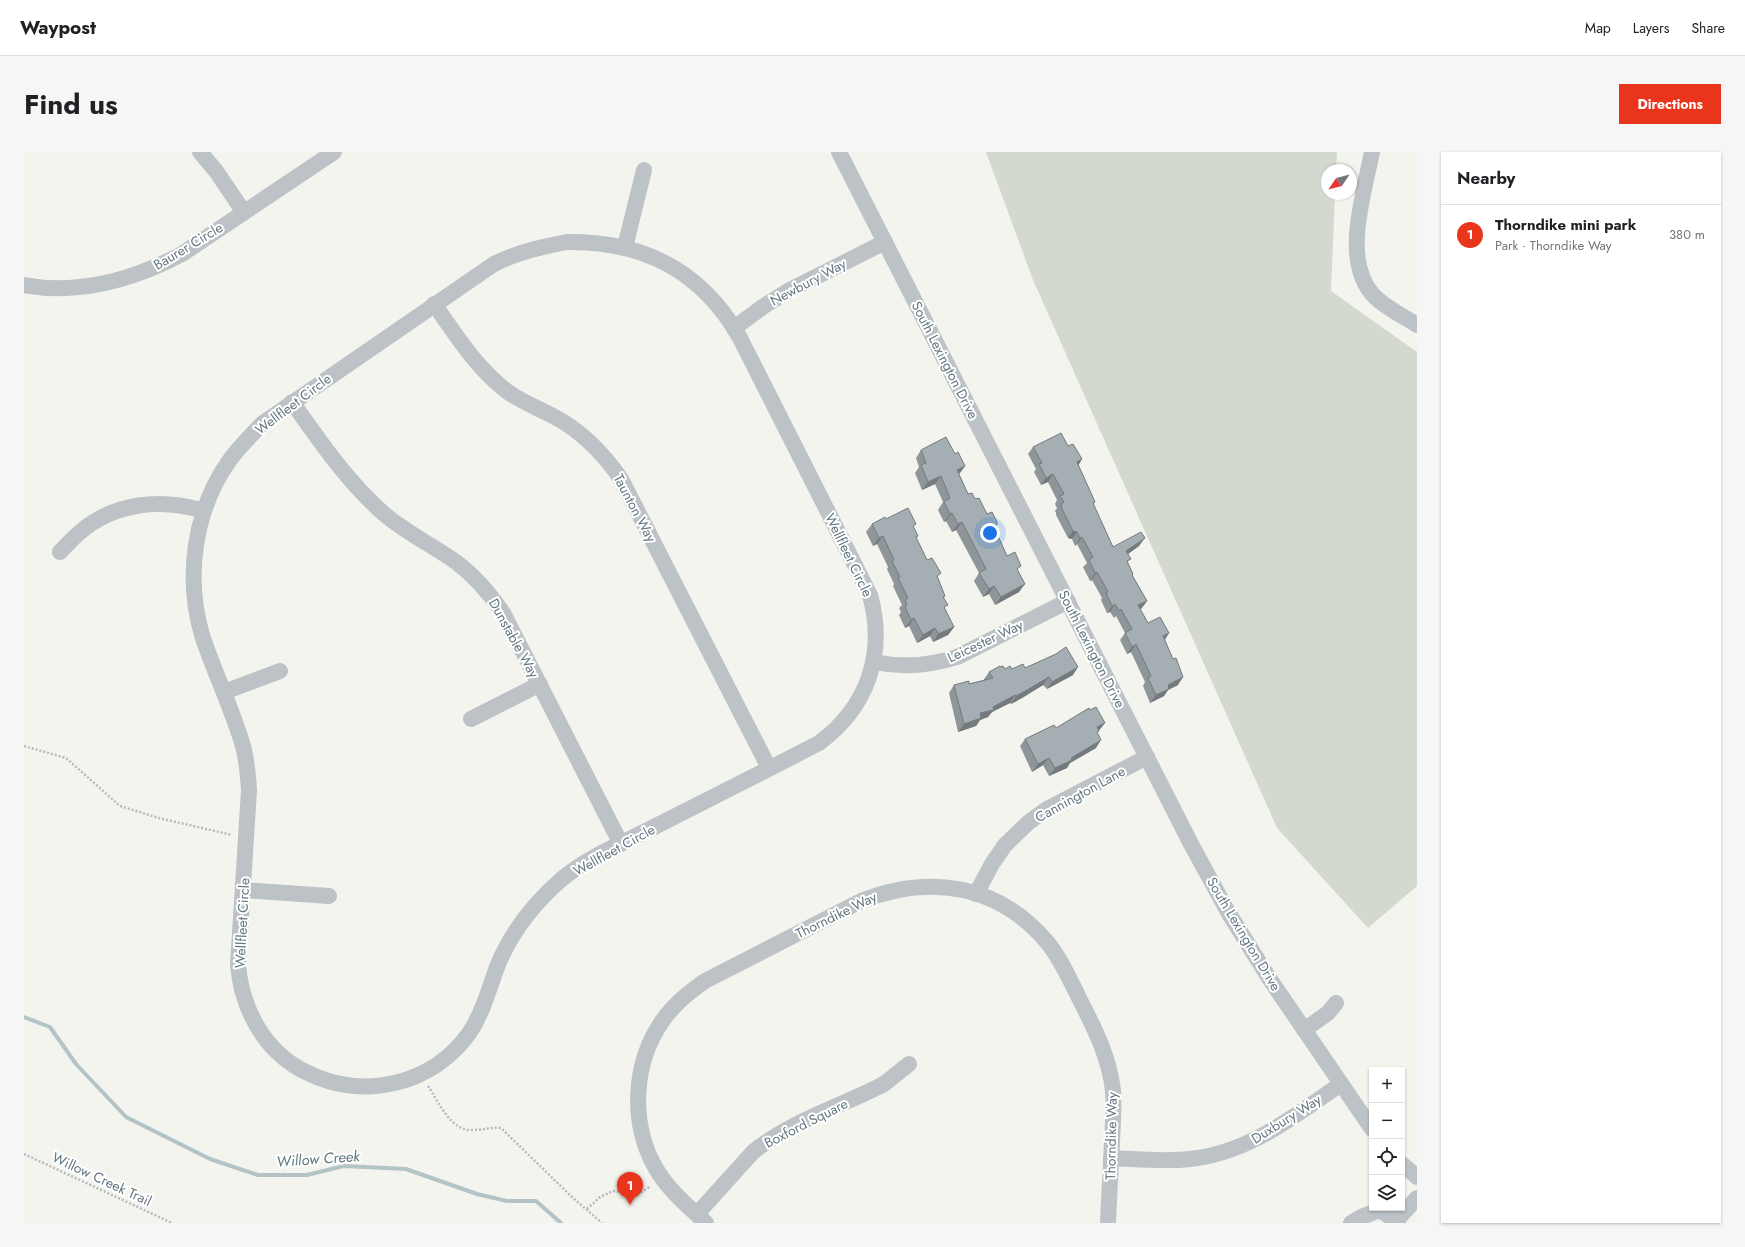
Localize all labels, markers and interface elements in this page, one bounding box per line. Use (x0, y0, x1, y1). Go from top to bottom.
text: Waypost (20, 14, 96, 41)
text: Map (1585, 18, 1611, 38)
text: Layers (1633, 18, 1669, 38)
text: Share (1691, 18, 1725, 38)
text: Find us (24, 84, 118, 125)
button: Directions (1619, 84, 1721, 124)
north arrow (1321, 164, 1357, 200)
text: Nearby (1457, 166, 1515, 190)
text: Thorndike mini park (1495, 214, 1636, 236)
street label: Baurer Circle (150, 217, 226, 275)
text: 1 (1467, 225, 1473, 244)
text: 380 m (1669, 225, 1705, 244)
text: Park · Thorndike Way (1495, 236, 1612, 255)
street label: Newbury Way (766, 253, 850, 310)
street label: South Lexington Drive (907, 298, 983, 422)
street label: Wellfleet Circle (251, 369, 335, 439)
street label: Taunton Way (609, 470, 662, 546)
street label: Wellfleet Circle (820, 510, 878, 600)
your location (980, 523, 1000, 543)
street label: South Lexington Drive (1054, 587, 1130, 711)
street label: Dunstable Way (484, 595, 544, 682)
street label: Leicester Way (944, 614, 1027, 667)
street label: Cannington Lane (1031, 761, 1129, 827)
street label: Wellfleet Circle (570, 819, 658, 881)
street label: South Lexington Drive (1202, 873, 1286, 995)
street label: Wellfleet Circle (230, 877, 254, 969)
street label: Thorndike Way (792, 886, 881, 943)
map controls (1369, 1067, 1405, 1211)
button: + (1369, 1067, 1405, 1103)
street label: Duxbury Way (1247, 1089, 1325, 1148)
street label: Thorndike Way (1100, 1091, 1122, 1180)
street label: Boxford Square (761, 1093, 851, 1153)
button: − (1369, 1103, 1405, 1139)
button: locate (1369, 1139, 1405, 1175)
water label: Willow Creek (276, 1145, 361, 1173)
street label: Willow Creek Trail (49, 1147, 155, 1211)
pin: 1 (617, 1172, 643, 1205)
button: layers (1369, 1175, 1405, 1211)

